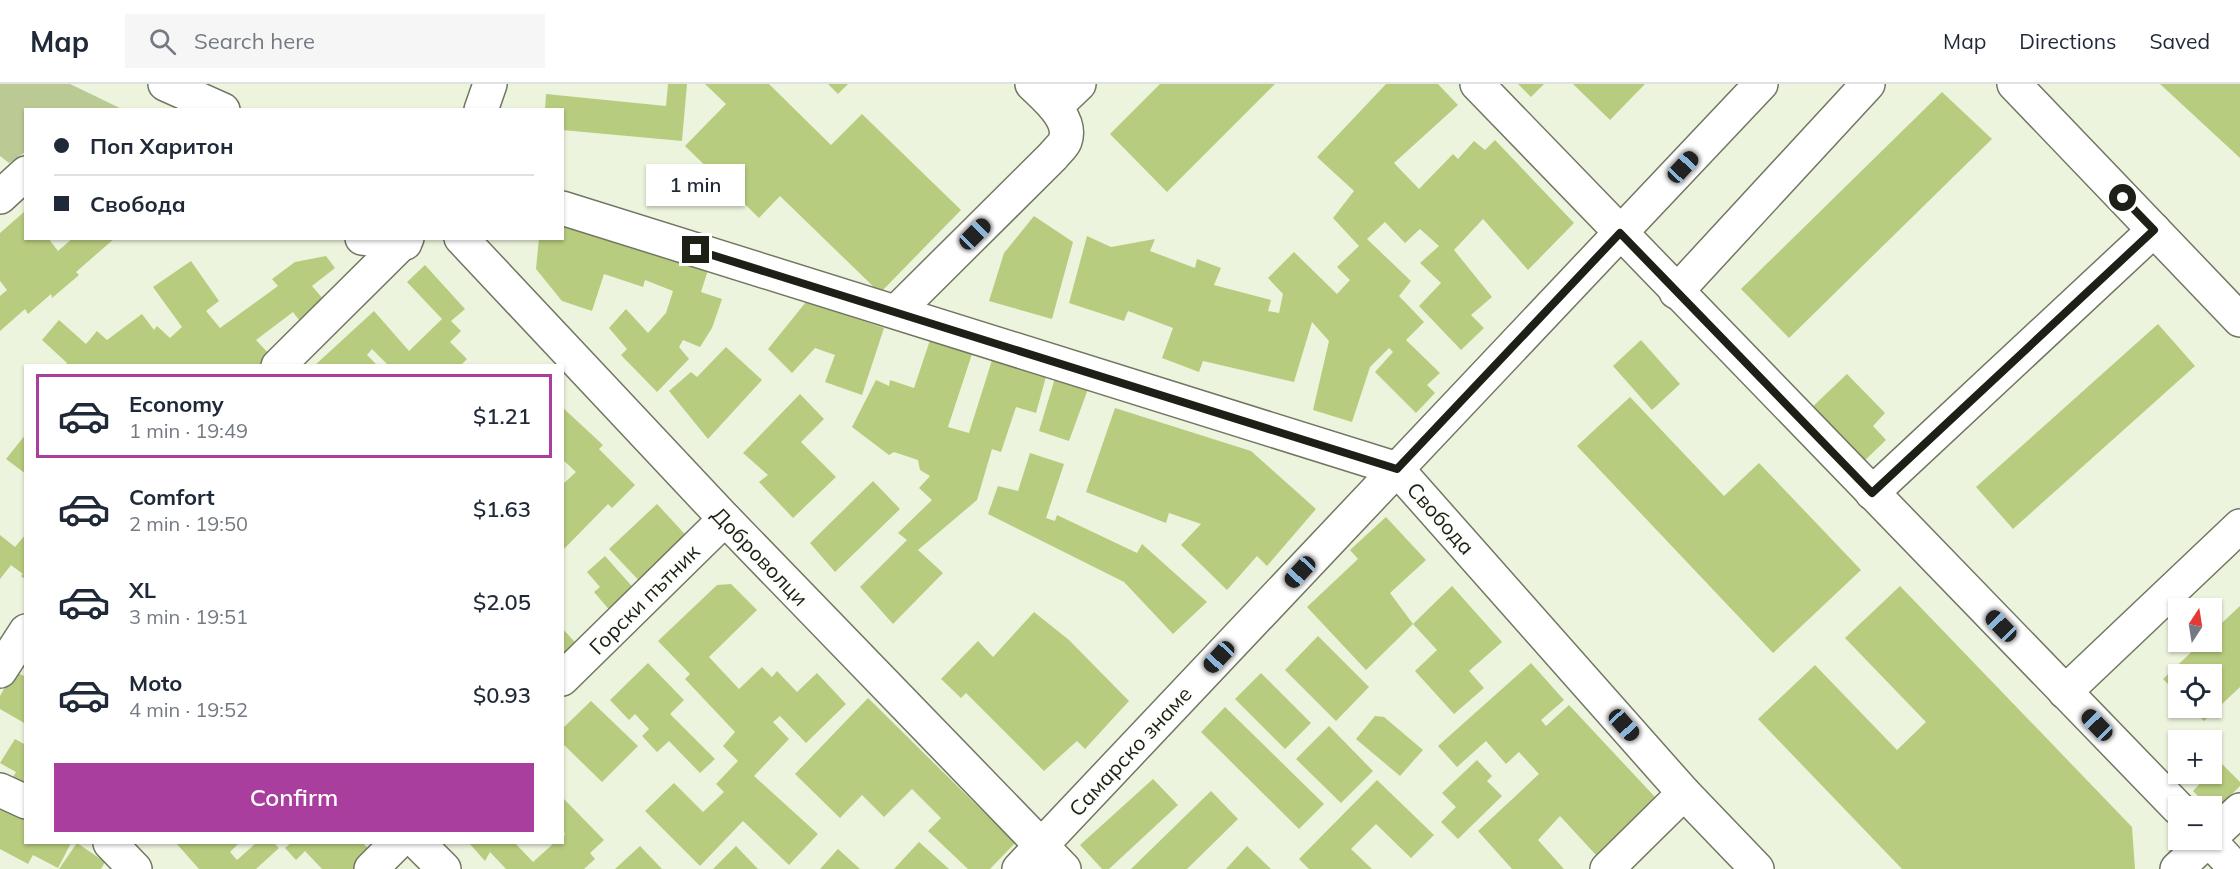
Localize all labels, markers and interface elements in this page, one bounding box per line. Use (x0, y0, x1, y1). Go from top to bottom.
search box (125, 14, 545, 68)
text: Map (30, 24, 89, 59)
icon: search (146, 25, 179, 58)
text: Search here (194, 27, 315, 55)
text: Map (1943, 28, 1986, 54)
text: Directions (2019, 28, 2116, 54)
text: Saved (2149, 28, 2210, 54)
text: Поп Харитон (90, 132, 234, 160)
car (1664, 148, 1702, 186)
callout: 1 min (646, 163, 746, 205)
text: 1 min (670, 172, 721, 197)
route start (2109, 184, 2136, 211)
text: Свобода (90, 190, 186, 218)
car (956, 215, 994, 253)
route end (682, 236, 709, 263)
icon: car (57, 389, 111, 443)
text: Economy (129, 390, 224, 418)
text: $1.21 (473, 402, 531, 430)
text: 1 min · 19:49 (129, 418, 248, 443)
street label: Свобода (1402, 476, 1480, 560)
icon: car (57, 482, 111, 536)
text: Comfort (129, 483, 215, 511)
text: $1.63 (473, 495, 531, 523)
street label: Доброволци (706, 501, 814, 611)
text: 2 min · 19:50 (129, 511, 248, 536)
street label: Горски пътник (583, 538, 705, 660)
car (1281, 553, 1319, 591)
icon: car (57, 575, 111, 629)
text: XL (129, 576, 156, 604)
text: $2.05 (473, 588, 531, 616)
north arrow (2168, 598, 2222, 652)
map controls (2168, 598, 2222, 850)
text: 3 min · 19:51 (129, 604, 248, 629)
car (1982, 607, 2020, 645)
car (1200, 638, 1238, 676)
button: locate (2168, 664, 2222, 718)
icon: car (57, 668, 111, 722)
text: Moto (129, 669, 182, 697)
text: $0.93 (473, 681, 531, 709)
street label: Самарско знаме (1063, 681, 1197, 821)
text: 4 min · 19:52 (129, 697, 248, 722)
car (1605, 706, 1643, 744)
car (2078, 706, 2116, 744)
button: + (2168, 730, 2222, 784)
button: Confirm (54, 763, 534, 832)
button: − (2168, 796, 2222, 850)

